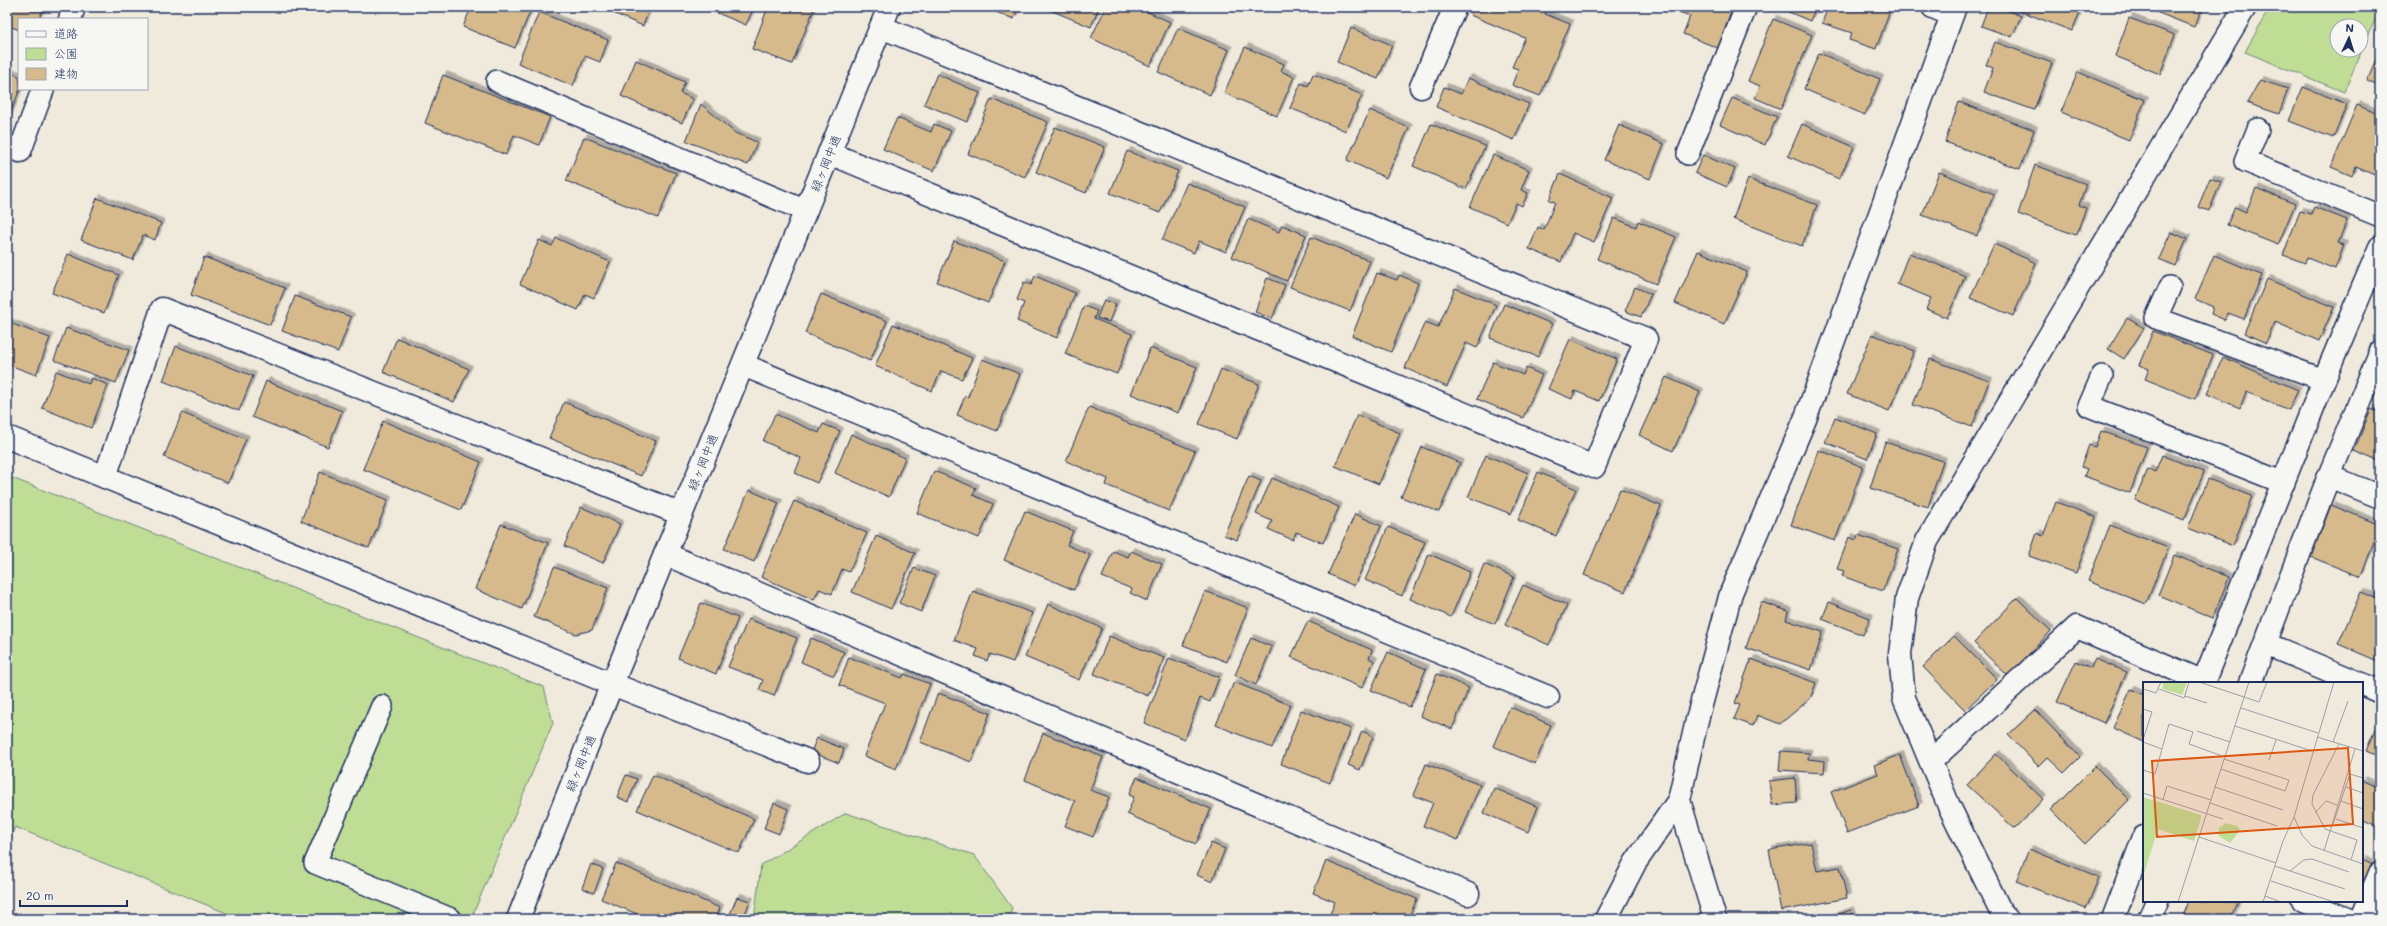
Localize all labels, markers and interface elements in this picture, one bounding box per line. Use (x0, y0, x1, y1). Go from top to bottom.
legend (18, 18, 148, 90)
north arrow (2329, 18, 2369, 58)
text: N (2345, 20, 2354, 35)
text: 道路 (54, 25, 78, 41)
text: 公園 (54, 45, 78, 61)
text: 建物 (54, 65, 78, 81)
street label: 緑ヶ岡中通 (806, 132, 844, 194)
street label: 緑ヶ岡中通 (683, 431, 721, 493)
inset map (2143, 682, 2363, 902)
street label: 緑ヶ岡中通 (561, 732, 599, 794)
scale bar (20, 882, 127, 908)
text: 20 m (26, 887, 54, 903)

